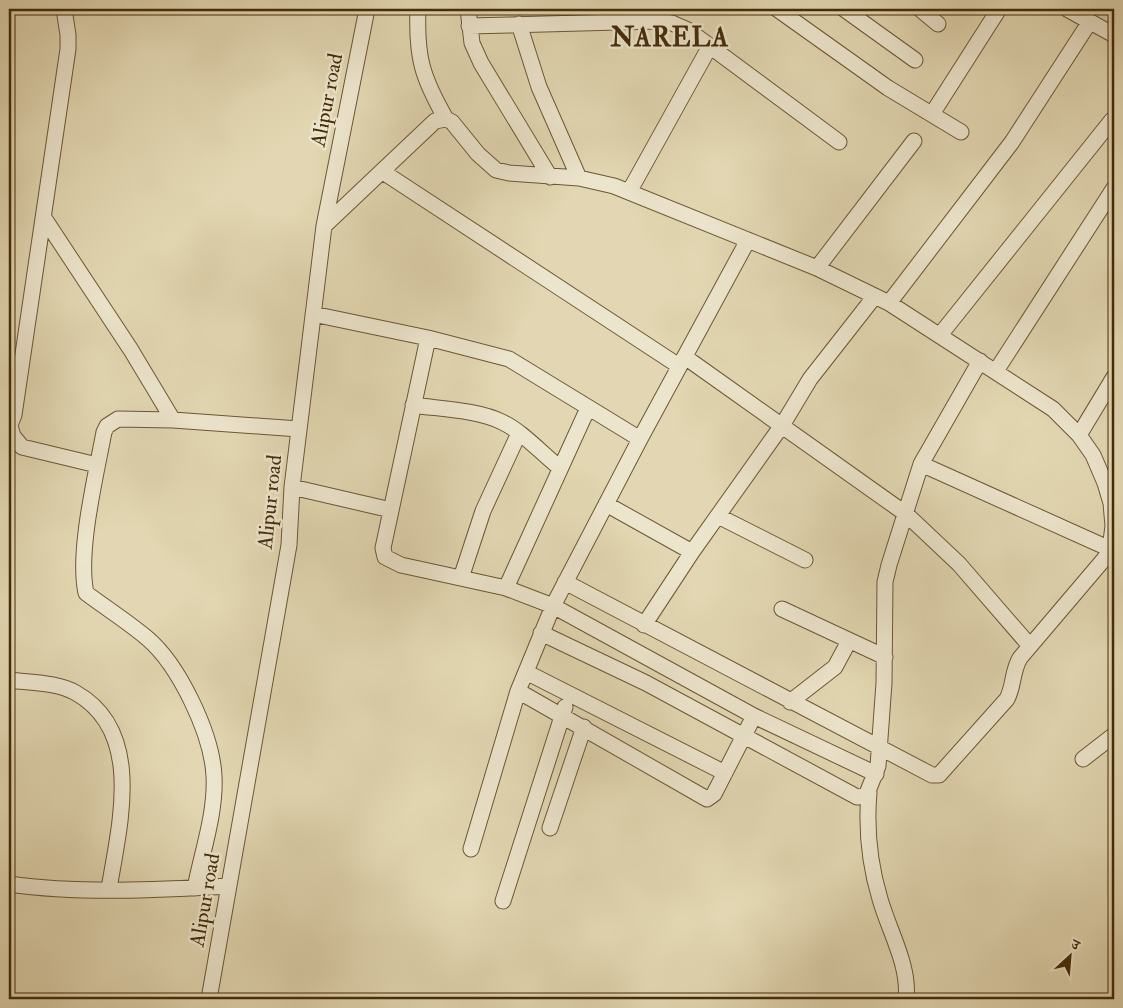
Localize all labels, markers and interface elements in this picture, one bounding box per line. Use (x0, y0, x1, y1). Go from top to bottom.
district label: NARELA (610, 22, 729, 54)
street label: Alipur road (305, 50, 349, 150)
street label: Alipur road (252, 453, 288, 552)
street label: Alipur road (183, 850, 227, 950)
north arrow (1046, 930, 1096, 980)
text: उ (1068, 935, 1083, 954)

